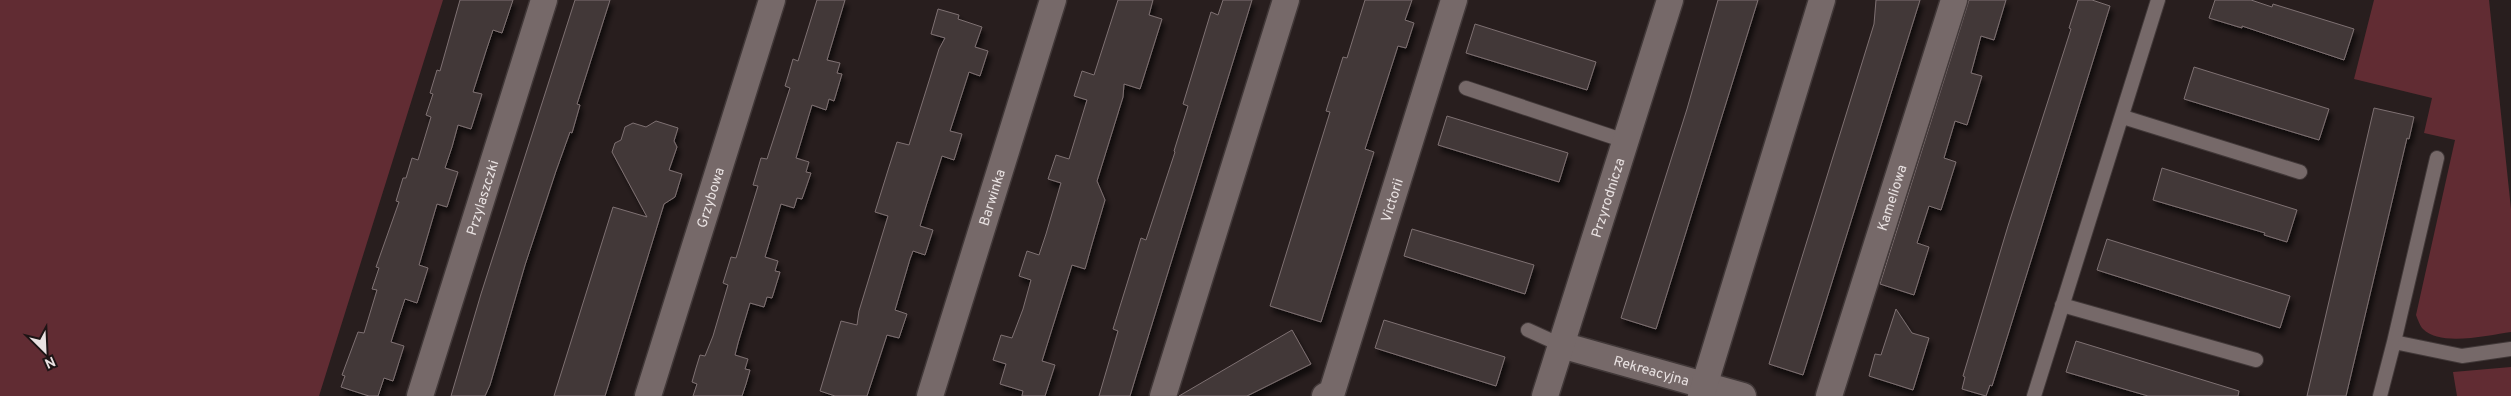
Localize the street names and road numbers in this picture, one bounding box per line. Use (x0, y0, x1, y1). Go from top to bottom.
street label: Przyrodnicza (1589, 156, 1630, 240)
street label: Przylaszczki (464, 158, 503, 238)
street label: Kameliowa (1875, 163, 1911, 233)
street label: Grzybowa (694, 166, 729, 230)
street label: Barwinka (976, 167, 1010, 228)
street label: Victorii (1378, 177, 1408, 225)
street label: Rekreacyjna (1611, 353, 1691, 390)

